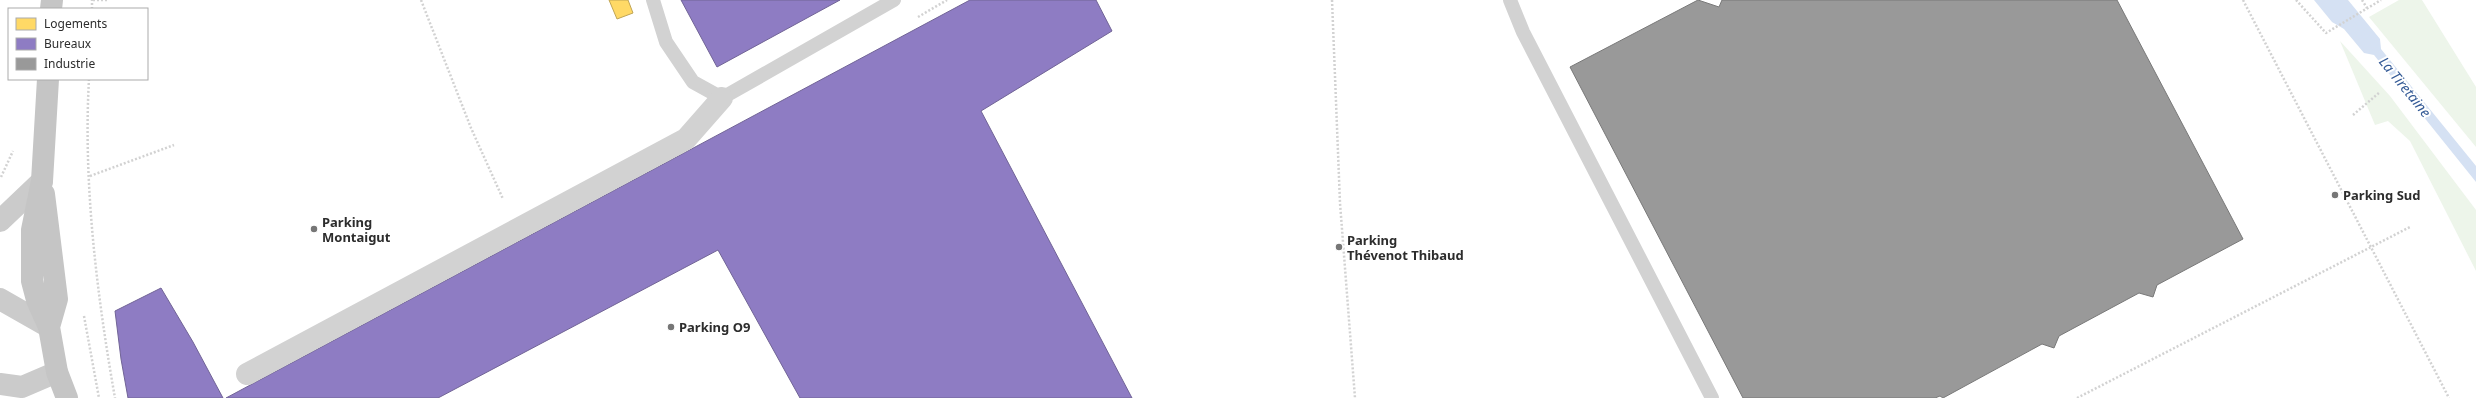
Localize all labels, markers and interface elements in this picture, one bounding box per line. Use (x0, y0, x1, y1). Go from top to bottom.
legend (8, 8, 148, 80)
text: Logements (44, 15, 107, 32)
text: Bureaux (44, 35, 92, 52)
water label: La Tiretaine (2375, 53, 2436, 121)
text: Industrie (44, 55, 95, 72)
place label: Parking Sud (2343, 186, 2421, 204)
marker: Parking Sud (2330, 190, 2340, 200)
place label: Parking Montaigut (322, 213, 391, 246)
marker: Parking Montaigut (309, 224, 319, 234)
place label: Parking Thévenot Thibaud (1347, 231, 1464, 264)
marker: Parking Thévenot Thibaud (1334, 242, 1344, 252)
place label: Parking O9 (679, 318, 750, 336)
marker: Parking O9 (666, 322, 676, 332)

